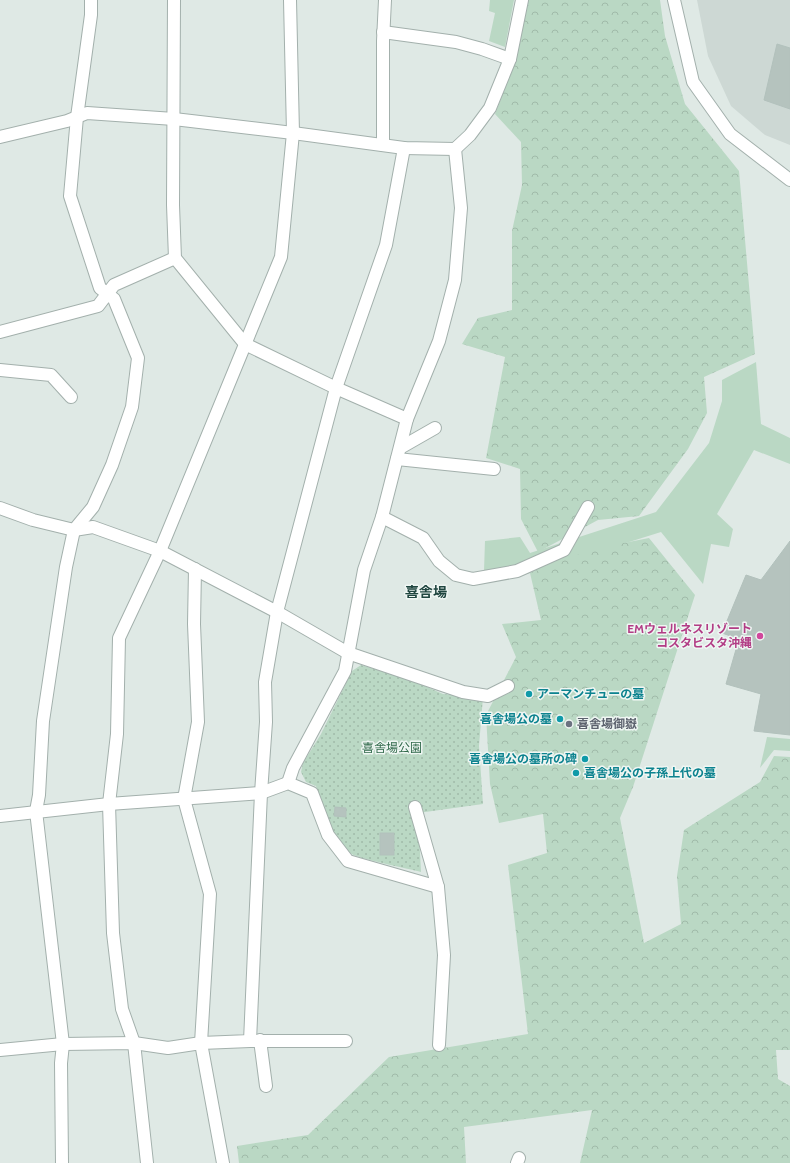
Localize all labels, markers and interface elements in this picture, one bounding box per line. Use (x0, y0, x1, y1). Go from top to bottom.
district label: 喜舎場 (405, 583, 447, 601)
place label: EMウェルネスリゾート コスタビスタ沖縄 (627, 621, 752, 650)
marker: EMウェルネスリゾート コスタビスタ沖縄 (755, 631, 765, 641)
place label: アーマンチューの墓 (537, 686, 644, 701)
marker: アーマンチューの墓 (524, 689, 534, 699)
place label: 喜舎場公の墓 (480, 711, 552, 726)
marker: 喜舎場公の墓 (555, 714, 565, 724)
place label: 喜舎場御嶽 (577, 716, 637, 731)
marker: 喜舎場御嶽 (564, 719, 574, 729)
park label: 喜舎場公園 (362, 740, 422, 755)
place label: 喜舎場公の墓所の碑 (469, 751, 577, 766)
marker: 喜舎場公の墓所の碑 (580, 754, 590, 764)
place label: 喜舎場公の子孫上代の墓 (584, 765, 716, 780)
marker: 喜舎場公の子孫上代の墓 (571, 768, 581, 778)

